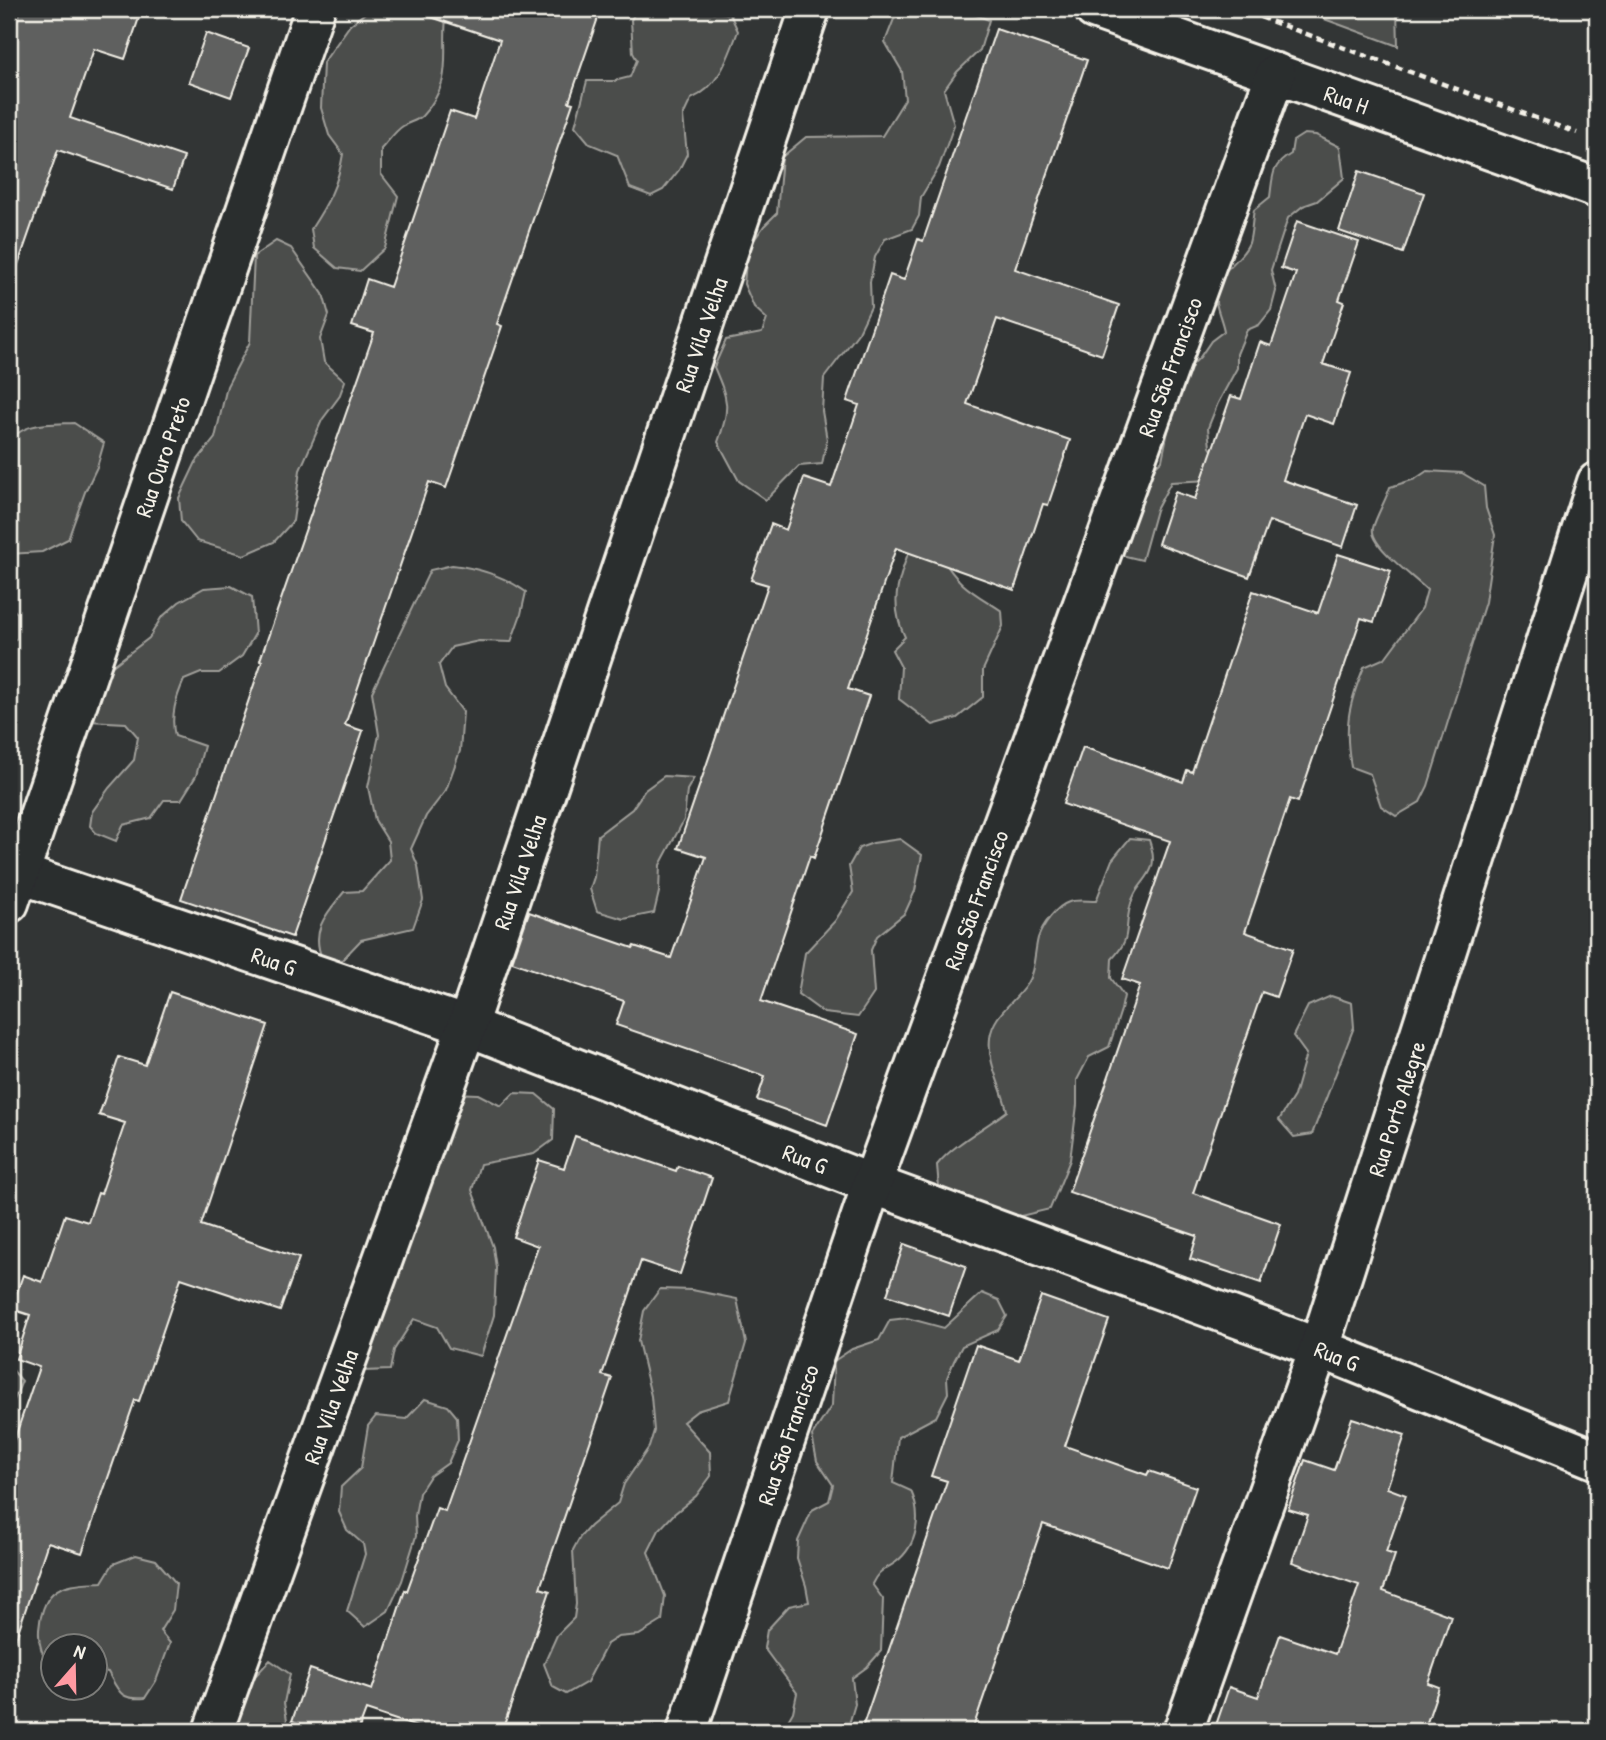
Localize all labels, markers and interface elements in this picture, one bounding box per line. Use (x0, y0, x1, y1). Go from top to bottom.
street label: Rua H (1320, 77, 1373, 121)
street label: Rua Vila Velha (666, 273, 734, 396)
street label: Rua São Francisco (1130, 293, 1209, 441)
street label: Rua Ouro Preto (127, 392, 197, 521)
street label: Rua Vila Velha (485, 810, 553, 933)
street label: Rua São Francisco (936, 826, 1015, 974)
street label: Rua G (248, 938, 300, 982)
street label: Rua Porto Alegre (1360, 1037, 1432, 1180)
street label: Rua G (779, 1135, 832, 1181)
street label: Rua G (1310, 1332, 1364, 1378)
street label: Rua Vila Velha (295, 1345, 365, 1468)
street label: Rua São Francisco (749, 1360, 825, 1509)
north arrow (38, 1632, 108, 1702)
text: N (71, 1637, 89, 1665)

